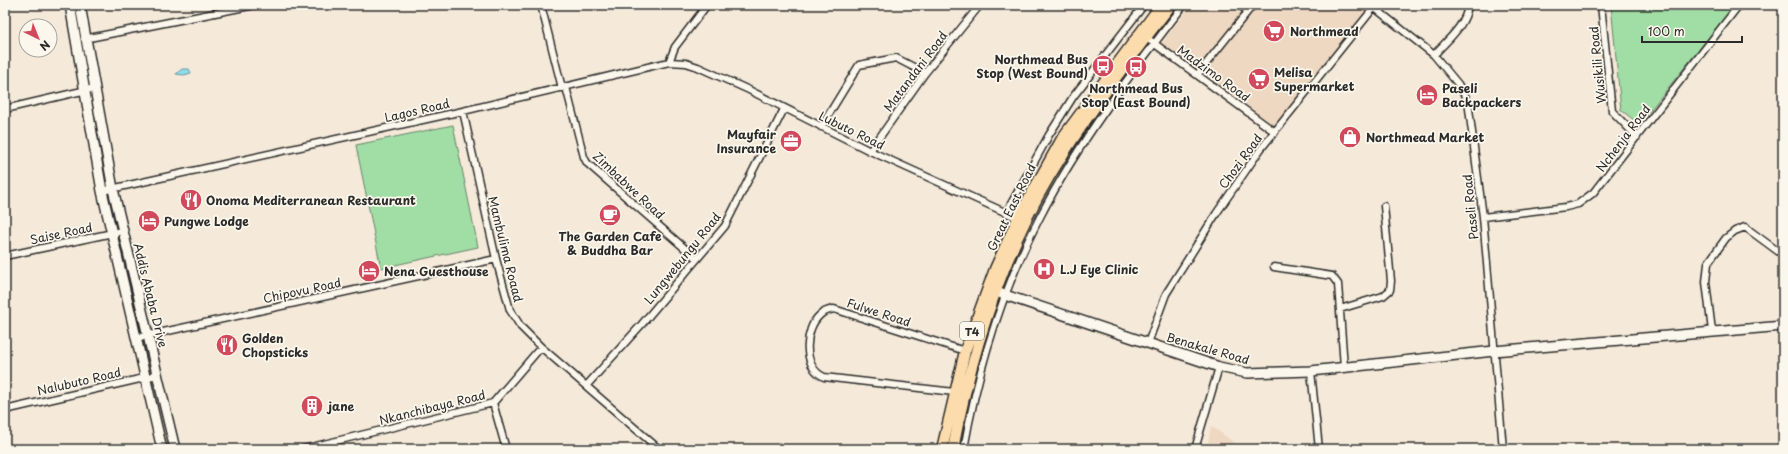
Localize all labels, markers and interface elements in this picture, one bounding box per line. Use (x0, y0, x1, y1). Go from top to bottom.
north arrow (18, 18, 58, 58)
supermarket icon: Northmead (1261, 18, 1287, 44)
scale bar (1642, 18, 1742, 44)
place label: Northmead (1290, 22, 1359, 40)
text: 100 m (1648, 22, 1685, 40)
street label: Wusikili Road (1584, 25, 1610, 105)
street label: Matandani Road (879, 27, 951, 115)
text: N (36, 36, 54, 55)
street label: Madzimo Road (1174, 40, 1254, 106)
place label: Northmead Bus Stop (West Bound) (976, 50, 1088, 82)
bus stop icon: Northmead Bus Stop (West Bound) (1090, 53, 1116, 79)
bus stop icon: Northmead Bus Stop (East Bound) (1123, 54, 1149, 80)
place label: Melisa Supermarket (1274, 63, 1355, 95)
supermarket icon: Melisa Supermarket (1246, 66, 1272, 92)
place label: Northmead Bus Stop (East Bound) (1081, 79, 1191, 111)
place label: Paseli Backpackers (1442, 79, 1521, 111)
hotel icon: Paseli Backpackers (1414, 82, 1440, 108)
street label: Lagos Road (383, 94, 451, 126)
street label: Nchenja Road (1592, 100, 1654, 176)
street label: Lubuto Road (816, 106, 888, 154)
shop icon: Northmead Market (1337, 124, 1363, 150)
place label: Mayfair Insurance (717, 125, 777, 157)
office icon: Mayfair Insurance (778, 128, 804, 154)
place label: Northmead Market (1366, 128, 1485, 146)
street label: Chozi Road (1214, 130, 1266, 192)
street label: Zimbabwe Road (589, 147, 669, 223)
street label: Great East Road (982, 160, 1040, 254)
street label: Paseli Road (1458, 173, 1482, 241)
restaurant icon: Onoma Mediterranean Restaurant (178, 187, 204, 213)
place label: Onoma Mediterranean Restaurant (206, 191, 416, 209)
street label: Mambulima Roaad (484, 194, 528, 305)
cafe icon: The Garden Cafe & Buddha Bar (597, 202, 623, 228)
hotel icon: Pungwe Lodge (136, 208, 162, 234)
street label: Lungwebungu Road (639, 208, 725, 308)
place label: Pungwe Lodge (164, 212, 249, 230)
street label: Saise Road (28, 218, 94, 248)
place label: The Garden Cafe & Buddha Bar (559, 227, 662, 259)
street label: Addis Ababa Drive (129, 241, 173, 349)
hospital icon: L.J Eye Clinic (1031, 256, 1057, 282)
hotel icon: Nena Guesthouse (356, 258, 382, 284)
place label: L.J Eye Clinic (1060, 260, 1139, 278)
place label: Nena Guesthouse (384, 262, 489, 280)
street label: Chipovu Road (261, 273, 343, 307)
street label: Fulwe Road (845, 293, 913, 331)
road number: T4 (960, 322, 984, 340)
street label: Benakale Road (1164, 328, 1252, 368)
place label: Golden Chopsticks (242, 329, 308, 361)
restaurant icon: Golden Chopsticks (214, 332, 240, 358)
street label: Nalubuto Road (35, 363, 123, 399)
street label: Nkanchibaya Road (377, 385, 487, 429)
building icon: jane (299, 393, 325, 419)
place label: jane (326, 397, 355, 415)

